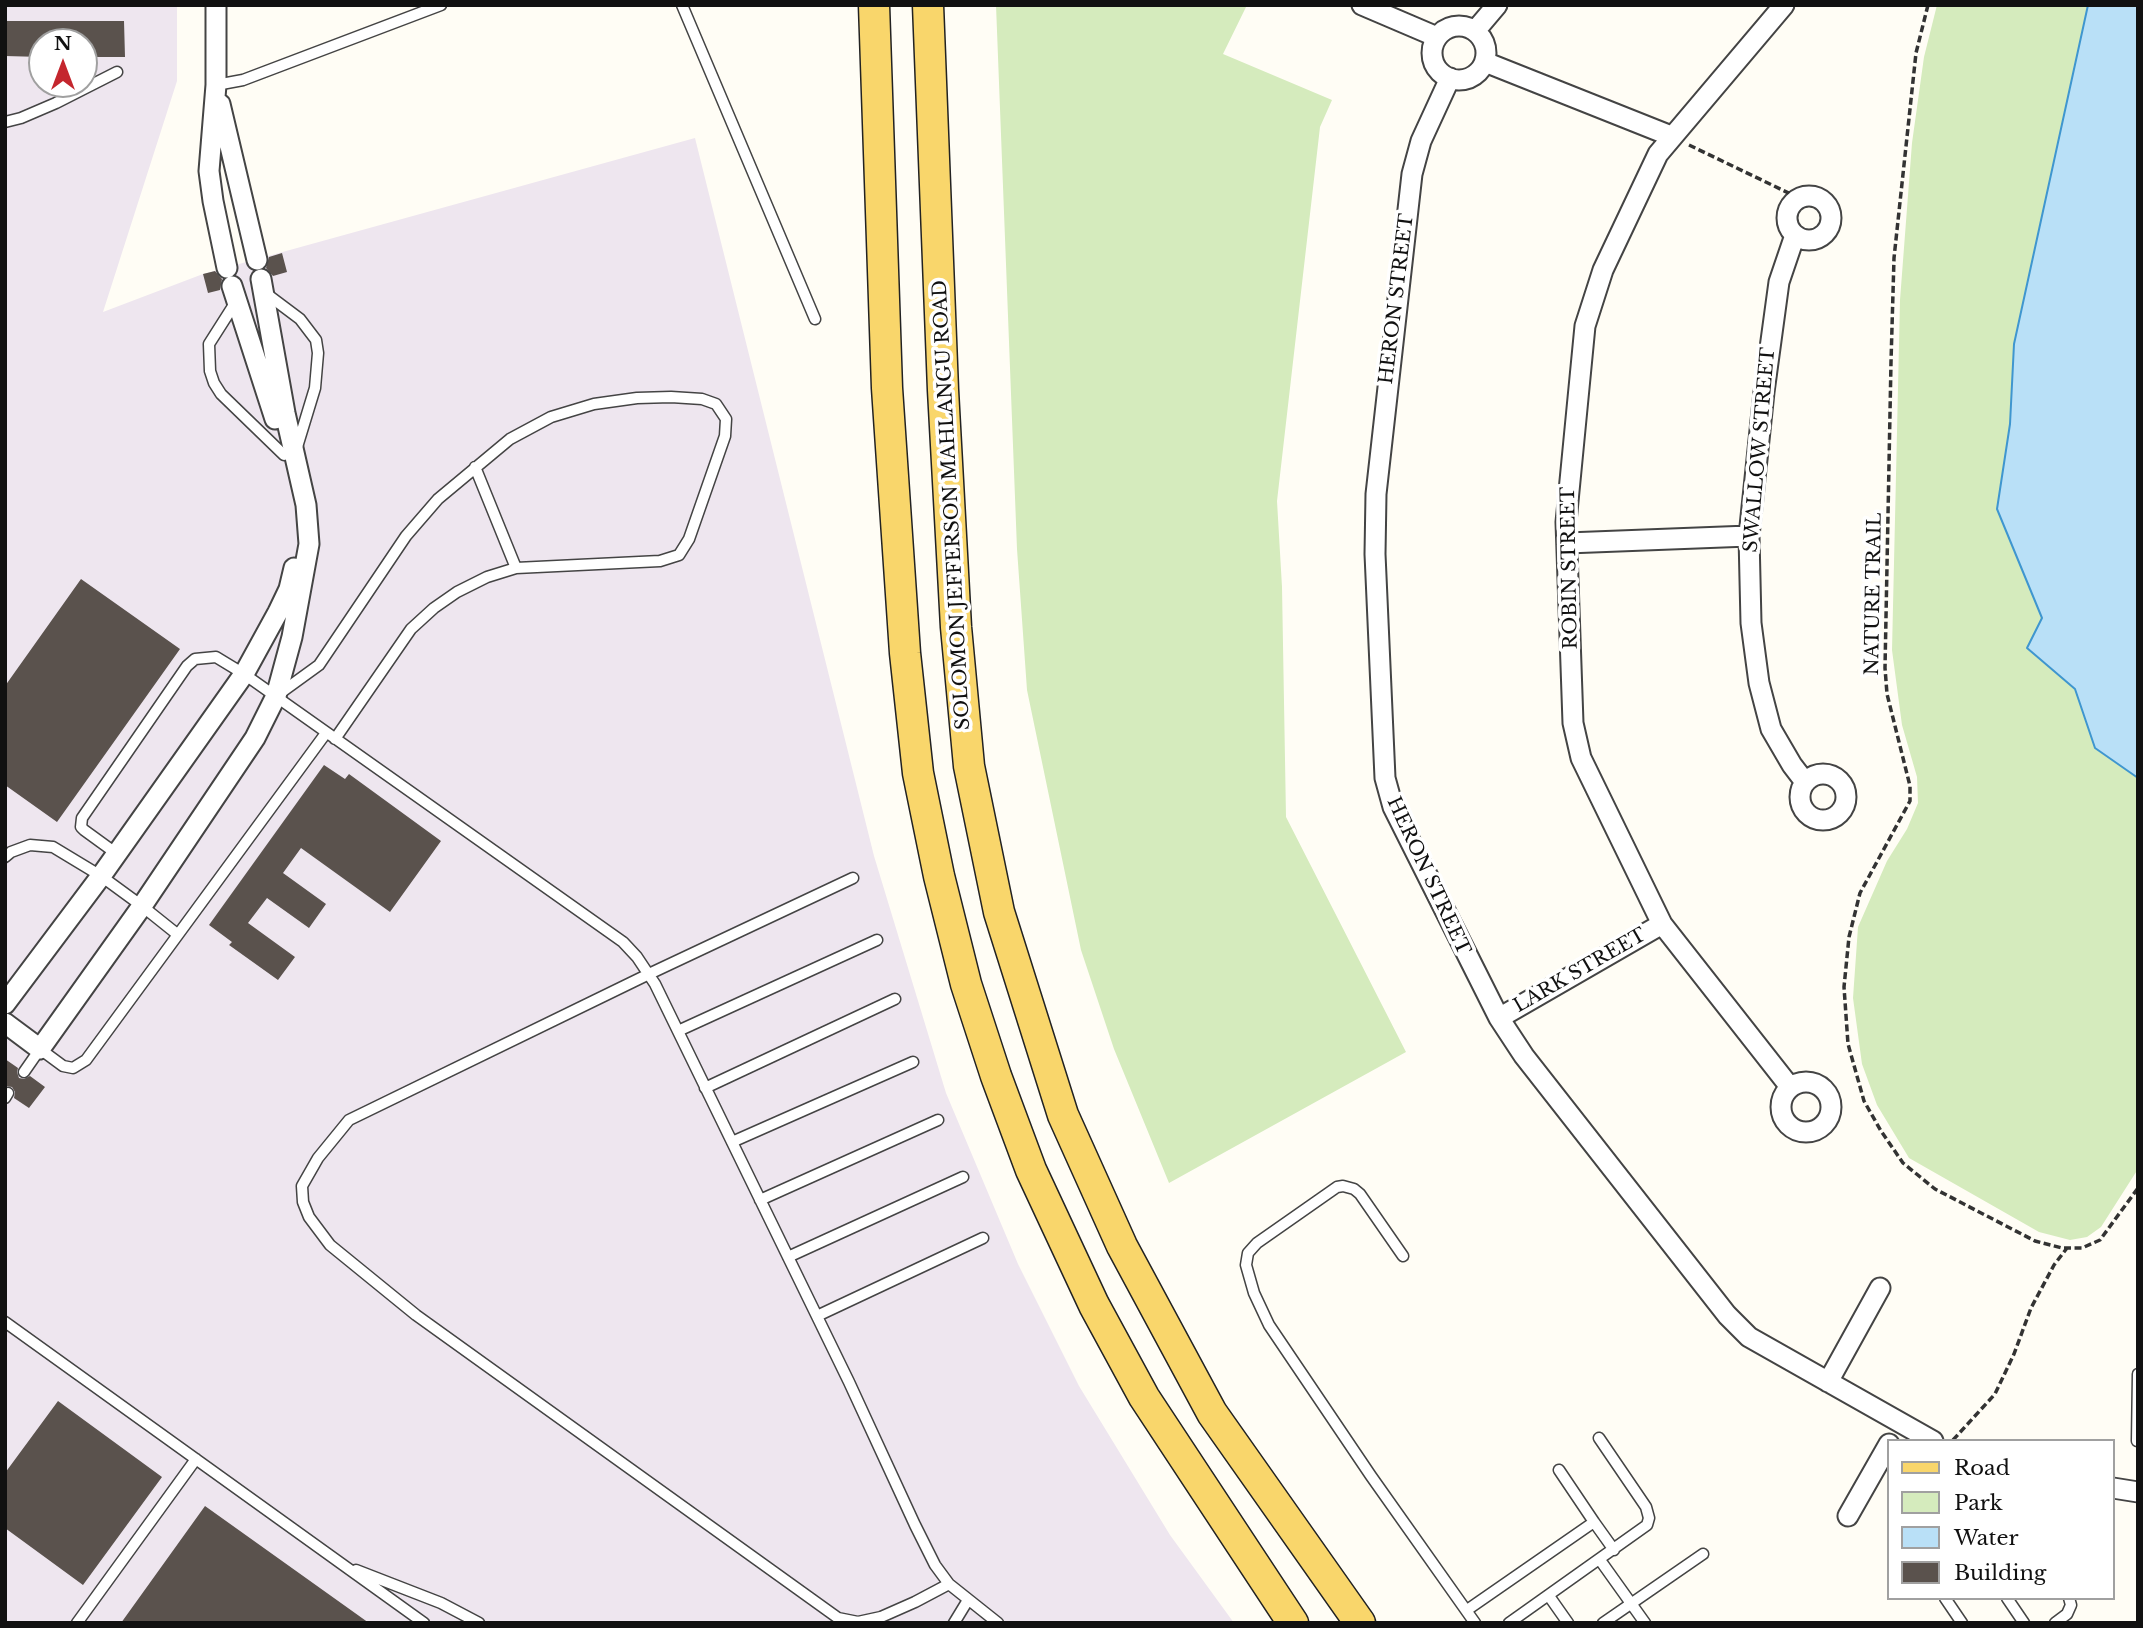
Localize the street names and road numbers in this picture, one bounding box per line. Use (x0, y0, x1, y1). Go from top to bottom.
street label: HERON STREET (1375, 213, 1419, 385)
street label: SOLOMON JEFFERSON MAHLANGU ROAD (929, 279, 975, 731)
street label: SWALLOW STREET (1740, 347, 1780, 553)
street label: ROBIN STREET (1557, 487, 1583, 649)
street label: NATURE TRAIL (1861, 513, 1887, 675)
street label: HERON STREET (1381, 793, 1475, 959)
street label: LARK STREET (1510, 924, 1650, 1018)

